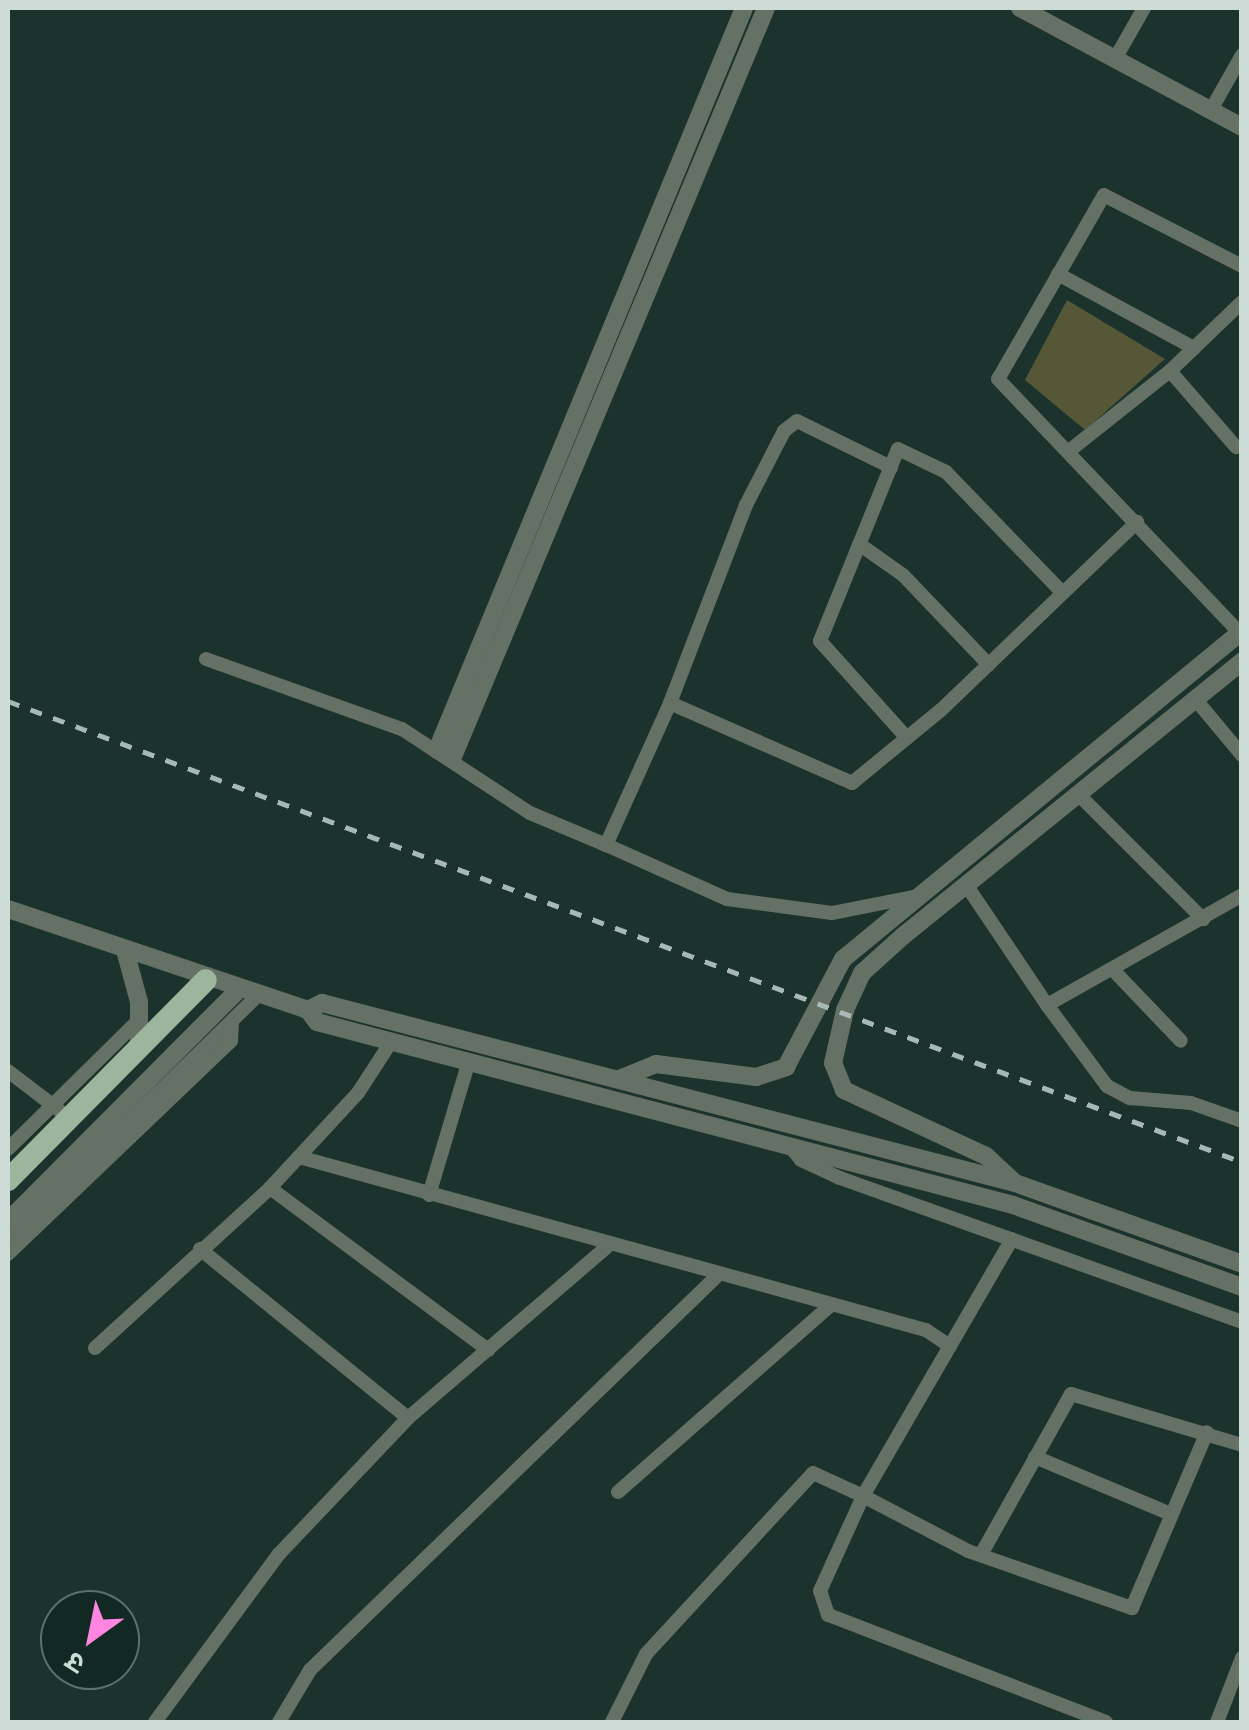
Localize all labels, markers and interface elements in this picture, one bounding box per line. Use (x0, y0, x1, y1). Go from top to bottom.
north arrow (40, 1590, 140, 1690)
text: उ (58, 1645, 91, 1683)

